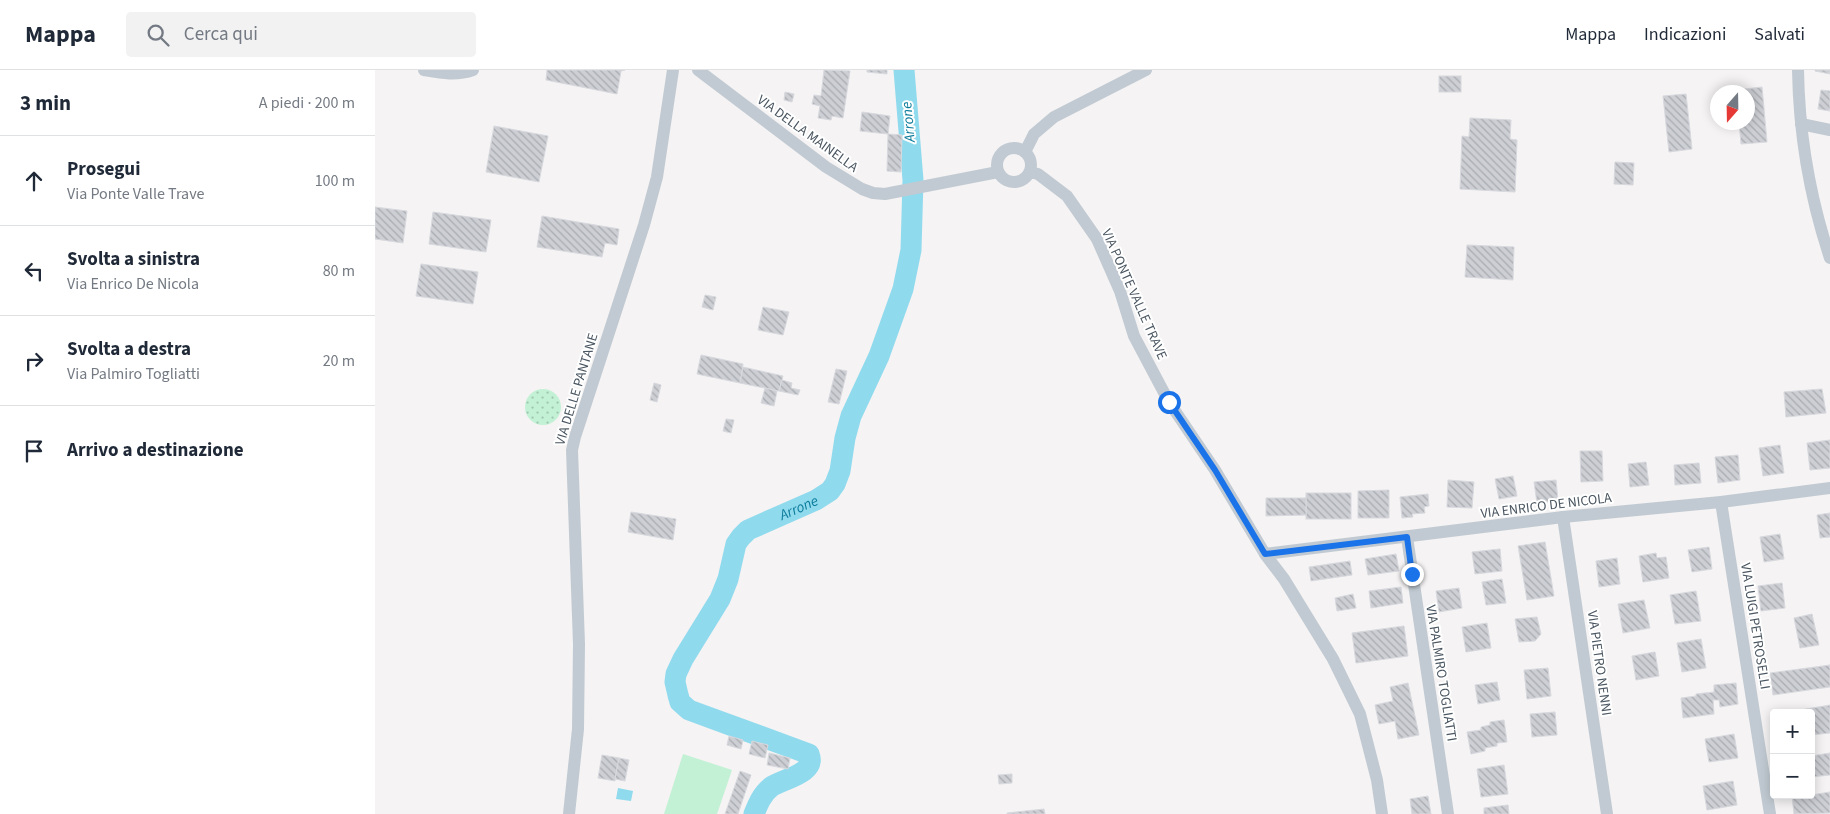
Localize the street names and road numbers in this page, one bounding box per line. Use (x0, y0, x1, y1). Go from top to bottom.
street label: VIA DELLA MAINELLA (753, 90, 862, 178)
street label: VIA PONTE VALLE TRAVE (1096, 226, 1172, 363)
street label: VIA DELLE PANTANE (550, 331, 603, 448)
street label: VIA ENRICO DE NICOLA (1479, 488, 1613, 524)
street label: VIA LUIGI PETROSELLI (1735, 562, 1775, 691)
street label: VIA PALMIRO TOGLIATTI (1420, 603, 1462, 743)
street label: VIA PIETRO NENNI (1582, 609, 1616, 717)

